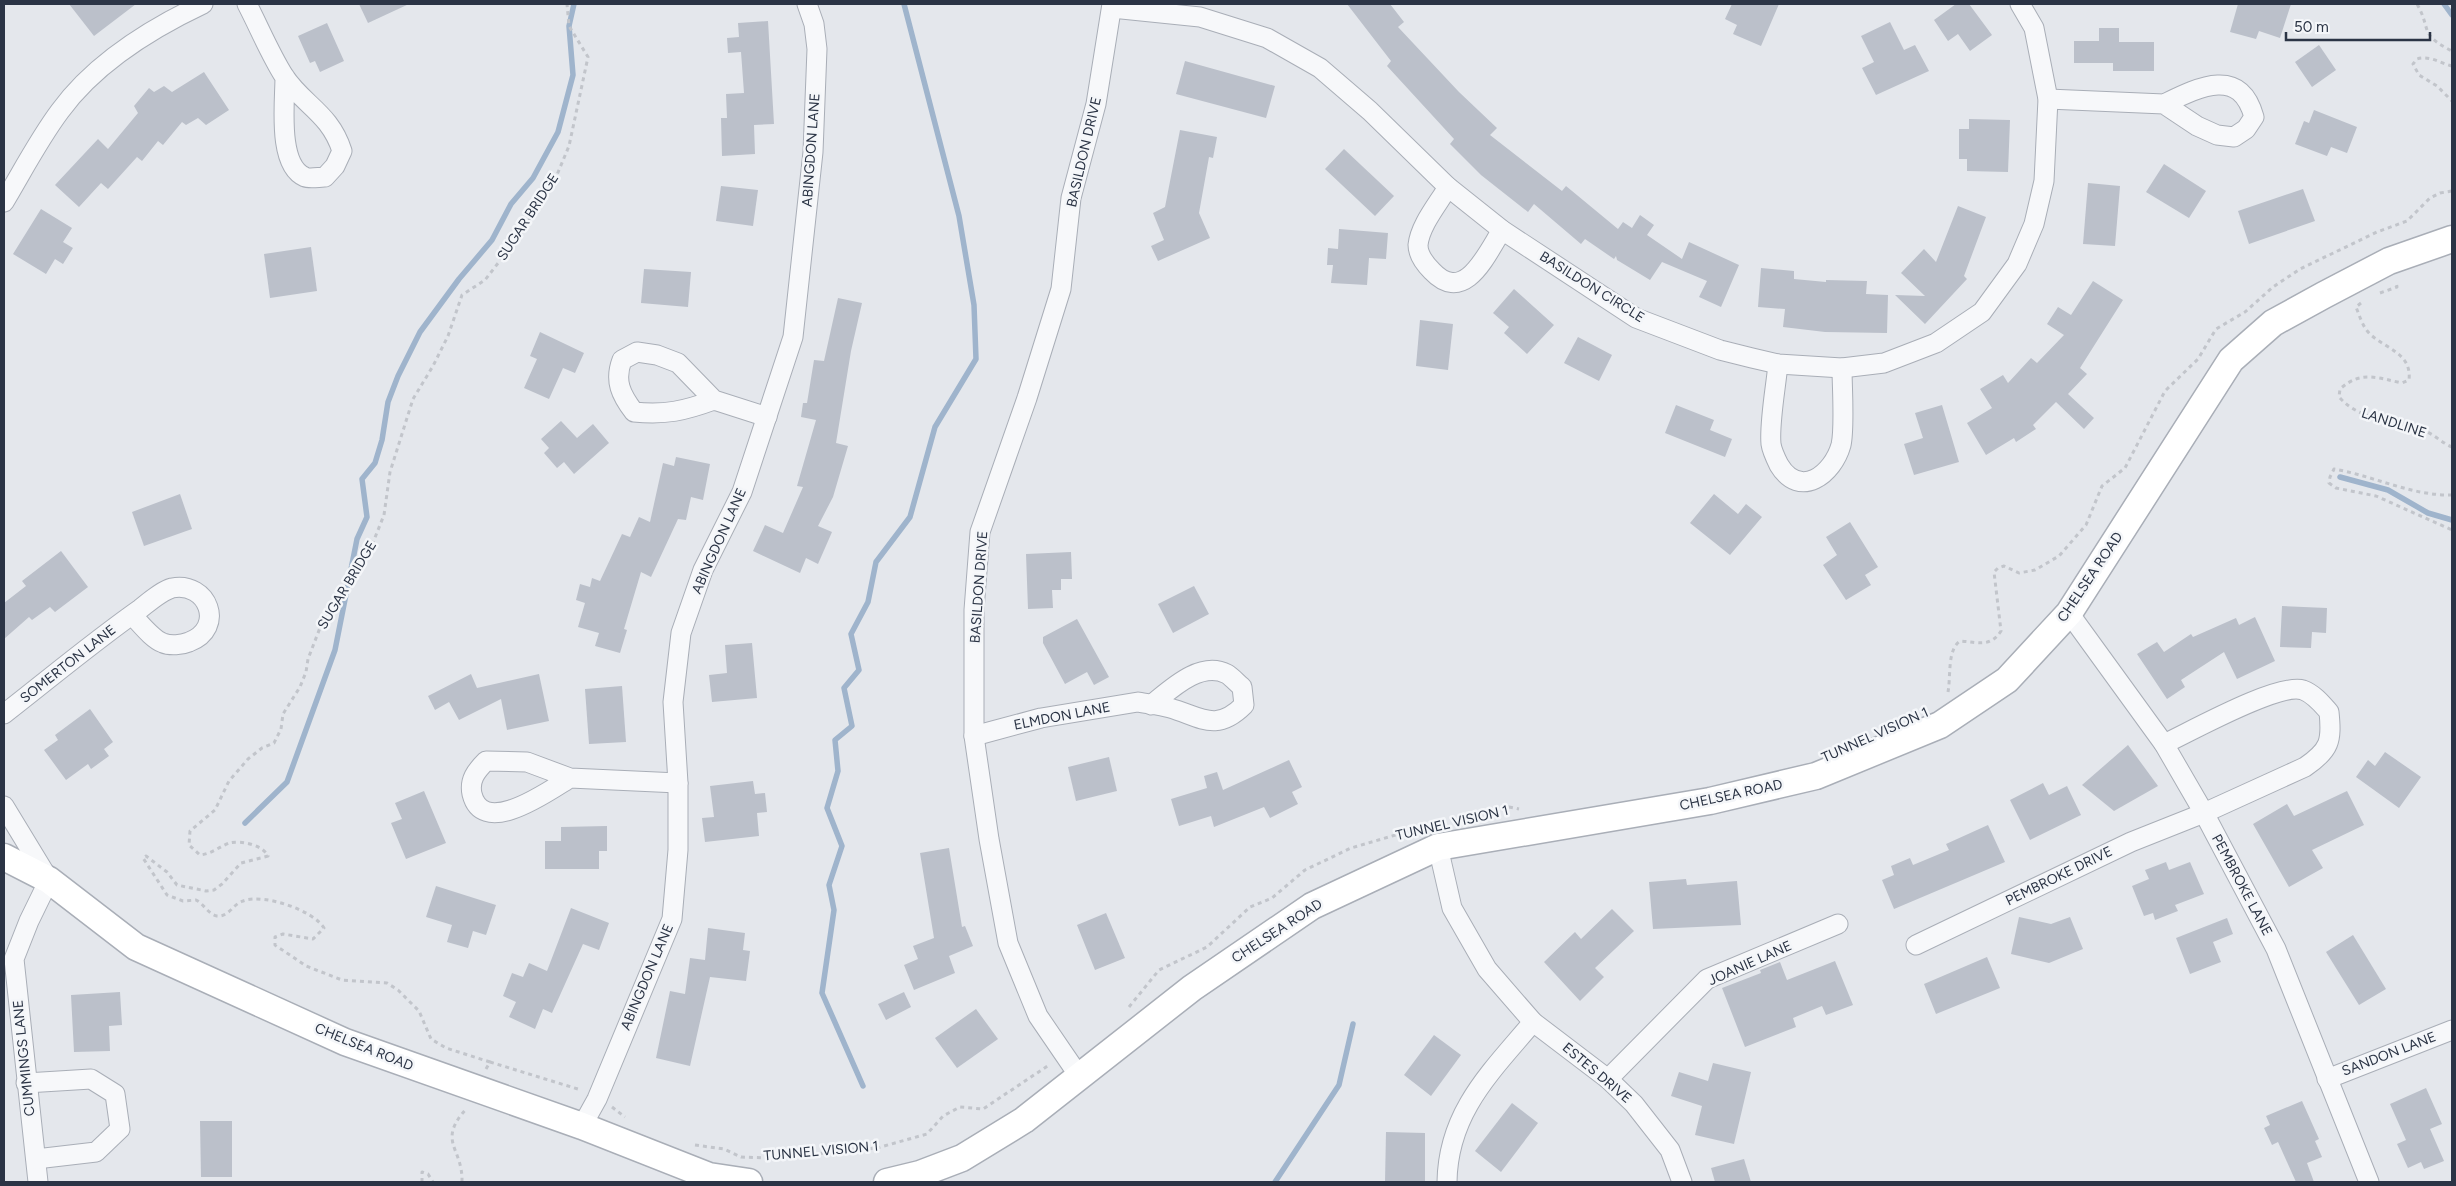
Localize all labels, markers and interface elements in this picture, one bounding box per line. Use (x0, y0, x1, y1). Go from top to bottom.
scale bar (2286, 10, 2430, 42)
text: 50 m (2294, 18, 2329, 36)
street label: ABINGDON LANE (799, 93, 823, 207)
street label: BASILDON DRIVE (1063, 95, 1105, 209)
street label: SUGAR BRIDGE (494, 170, 562, 264)
street label: BASILDON CIRCLE (1536, 248, 1648, 326)
street label: LANDLINE (2359, 404, 2429, 442)
street label: ABINGDON LANE (688, 485, 750, 597)
street label: CHELSEA ROAD (2054, 529, 2126, 625)
street label: BASILDON DRIVE (967, 530, 991, 644)
street label: SUGAR BRIDGE (314, 538, 380, 632)
street label: SOMERTON LANE (17, 621, 119, 707)
street label: ELMDON LANE (1012, 698, 1112, 734)
street label: TUNNEL VISION 1 (1819, 704, 1931, 766)
street label: CHELSEA ROAD (1678, 776, 1784, 814)
street label: TUNNEL VISION 1 (1394, 802, 1510, 844)
street label: PEMBROKE LANE (2208, 831, 2276, 939)
street label: PEMBROKE DRIVE (2003, 843, 2115, 909)
street label: CHELSEA ROAD (1228, 895, 1326, 967)
street label: ABINGDON LANE (617, 921, 677, 1033)
street label: JOANIE LANE (1706, 937, 1794, 989)
street label: CUMMINGS LANE (9, 999, 39, 1117)
street label: CHELSEA ROAD (312, 1020, 416, 1074)
street label: SANDON LANE (2339, 1028, 2439, 1080)
street label: ESTES DRIVE (1559, 1039, 1635, 1107)
street label: TUNNEL VISION 1 (763, 1138, 879, 1164)

